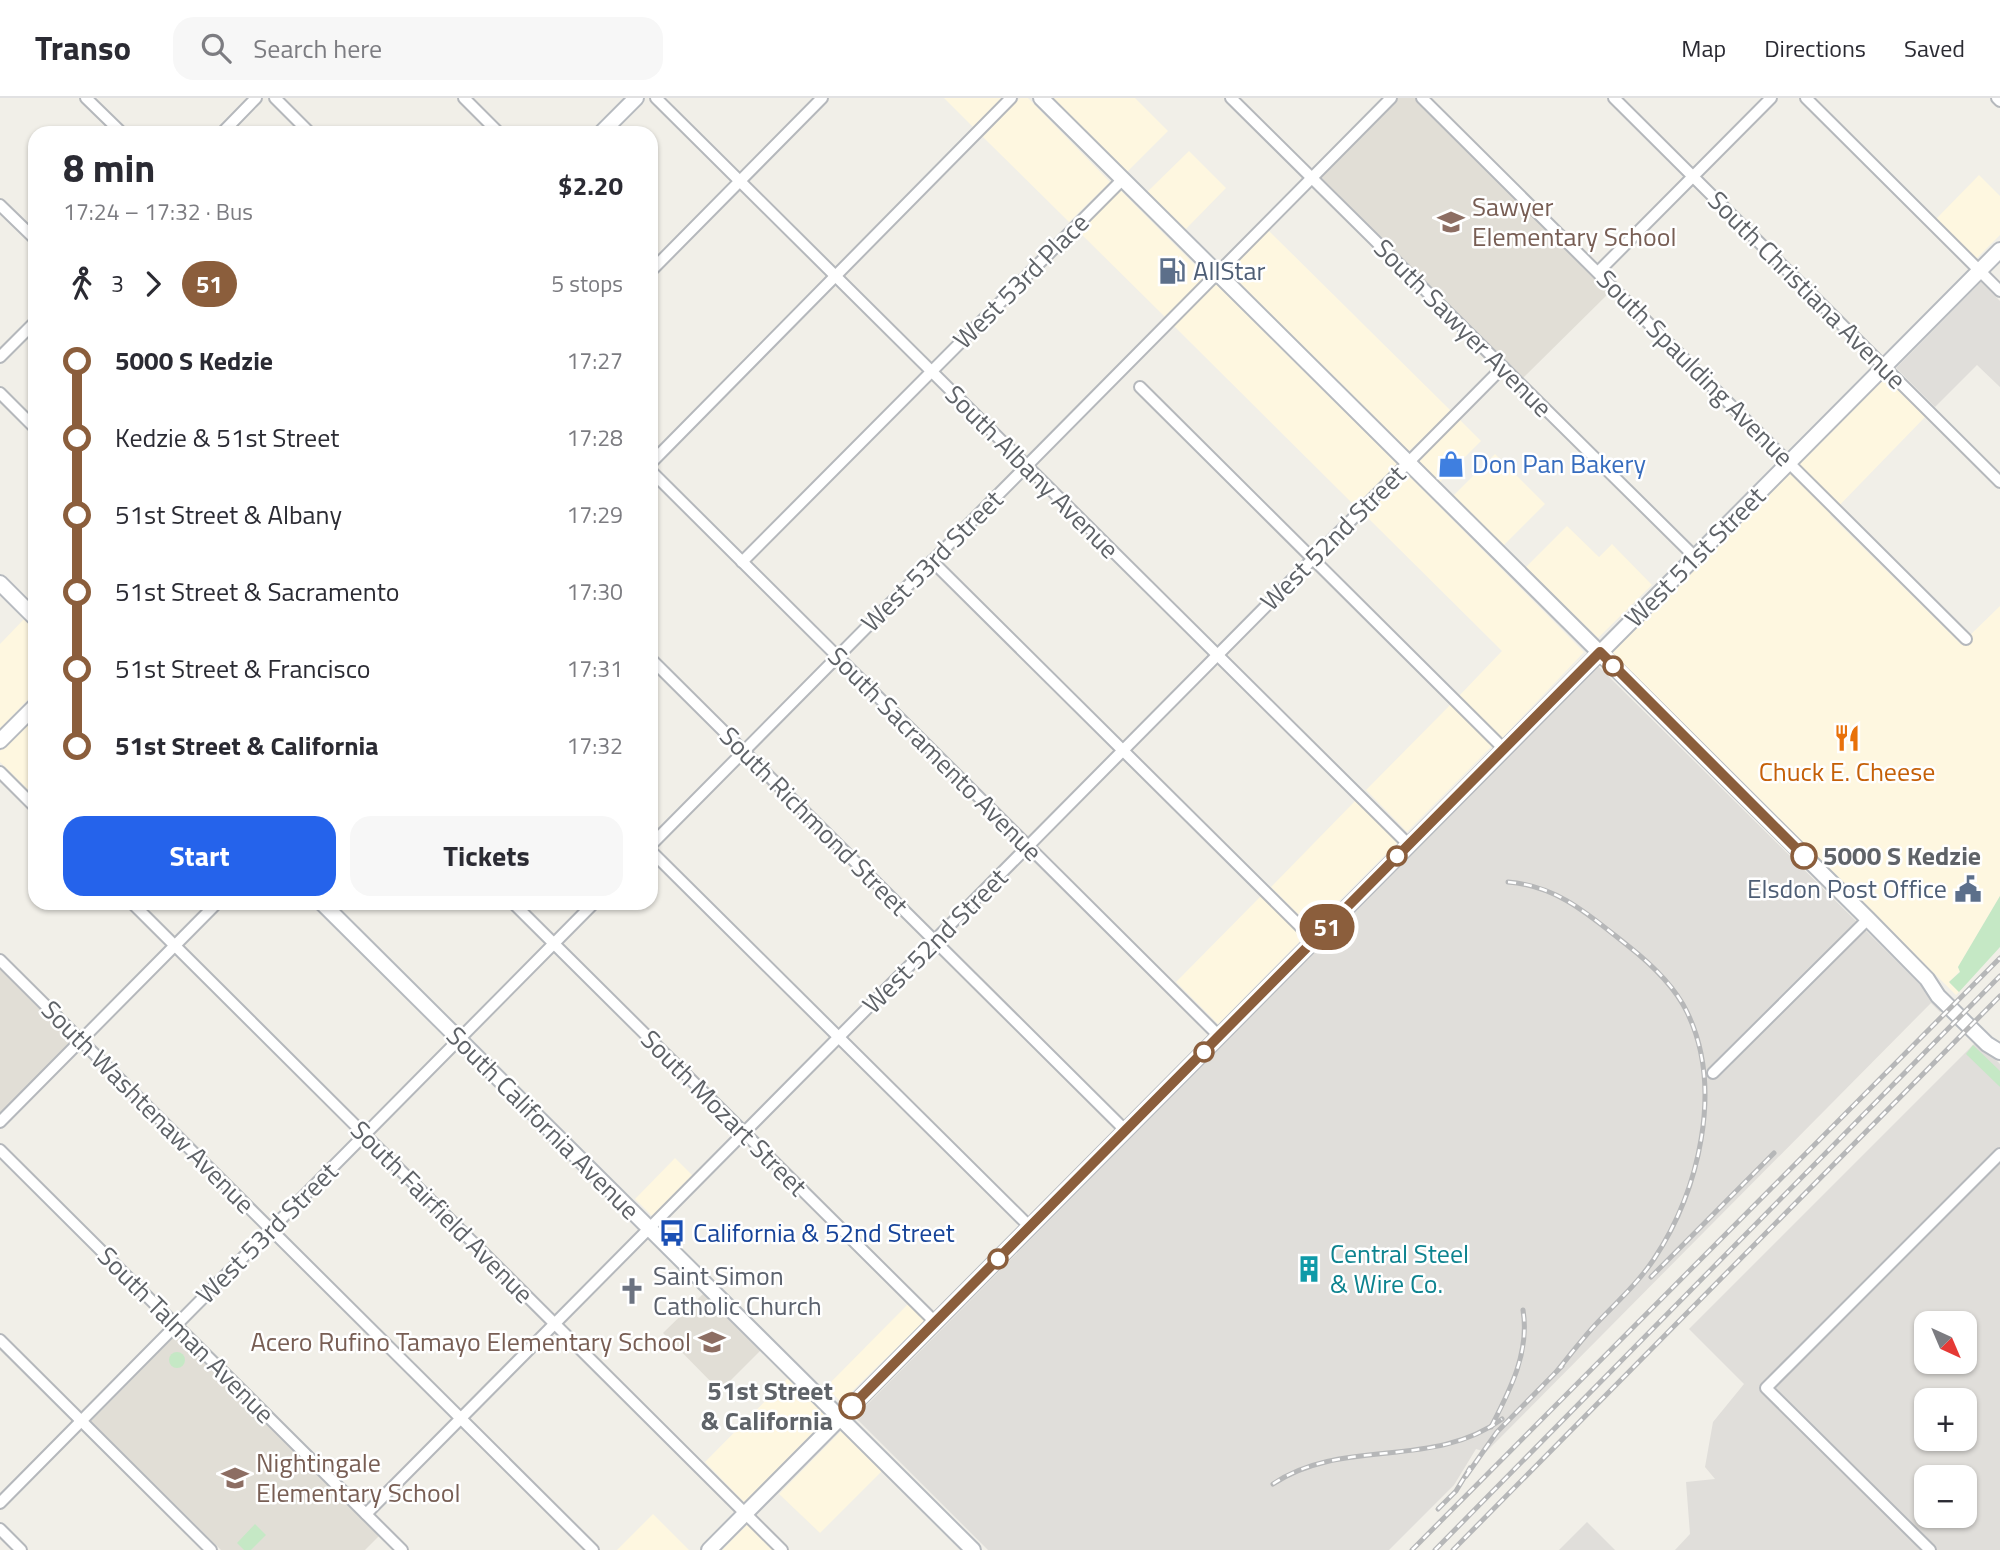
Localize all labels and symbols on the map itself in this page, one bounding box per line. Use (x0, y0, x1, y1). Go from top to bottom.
street label: South Christiana Avenue (1699, 181, 1916, 398)
place label: Sawyer Elementary School (1472, 187, 1677, 256)
street label: West 53rd Place (944, 204, 1098, 358)
school or university icon: Sawyer Elementary School (1436, 207, 1466, 237)
street label: South Sawyer Avenue (1365, 229, 1562, 426)
place label: AllStar (1193, 251, 1266, 290)
fuel station icon: AllStar (1157, 256, 1187, 286)
street label: South Spaulding Avenue (1588, 260, 1803, 475)
street label: South Albany Avenue (937, 376, 1128, 567)
place label: Don Pan Bakery (1472, 444, 1646, 483)
shop icon: Don Pan Bakery (1436, 449, 1466, 479)
street label: West 52nd Street (1251, 456, 1414, 619)
street label: West 51st Street (1615, 477, 1774, 636)
street label: West 53rd Street (852, 481, 1012, 641)
street label: South Sacramento Avenue (819, 637, 1052, 870)
unlabelled marker (1603, 656, 1623, 676)
street label: South Richmond Street (711, 717, 918, 924)
restaurant icon: Chuck E. Cheese (1832, 723, 1862, 753)
place label: Chuck E. Cheese (1759, 752, 1935, 791)
place label: 5000 S Kedzie (1823, 836, 1981, 875)
marker: 5000 S Kedzie (1791, 843, 1817, 869)
unlabelled marker (1387, 846, 1407, 866)
street label: West 52nd Street (853, 859, 1016, 1022)
place label: Elsdon Post Office (1747, 869, 1947, 908)
public building icon: Elsdon Post Office (1953, 874, 1983, 904)
line badge: 51 (1296, 904, 1358, 950)
street label: South Washtenaw Avenue (33, 991, 264, 1222)
street label: South California Avenue (438, 1017, 649, 1228)
street label: South Mozart Street (632, 1021, 816, 1205)
unlabelled marker (1194, 1042, 1214, 1062)
street label: South Fairfield Avenue (342, 1111, 543, 1312)
street label: West 53rd Street (187, 1153, 347, 1313)
place label: California & 52nd Street (693, 1213, 955, 1252)
bus stop icon: California & 52nd Street (657, 1218, 687, 1248)
place label: Central Steel & Wire Co. (1330, 1234, 1469, 1303)
street label: South Talman Avenue (89, 1237, 284, 1432)
unlabelled marker (988, 1249, 1008, 1269)
building icon: Central Steel & Wire Co. (1294, 1254, 1324, 1284)
place label: Saint Simon Catholic Church (653, 1256, 822, 1325)
church icon: Saint Simon Catholic Church (617, 1276, 647, 1306)
north arrow (1914, 1311, 1978, 1374)
place label: Acero Rufino Tamayo Elementary School (250, 1322, 691, 1361)
school or university icon: Acero Rufino Tamayo Elementary School (697, 1327, 727, 1357)
place label: 51st Street & California (701, 1371, 833, 1440)
marker: 51st Street & California (839, 1393, 865, 1419)
place label: Nightingale Elementary School (256, 1443, 461, 1512)
school or university icon: Nightingale Elementary School (220, 1463, 250, 1493)

